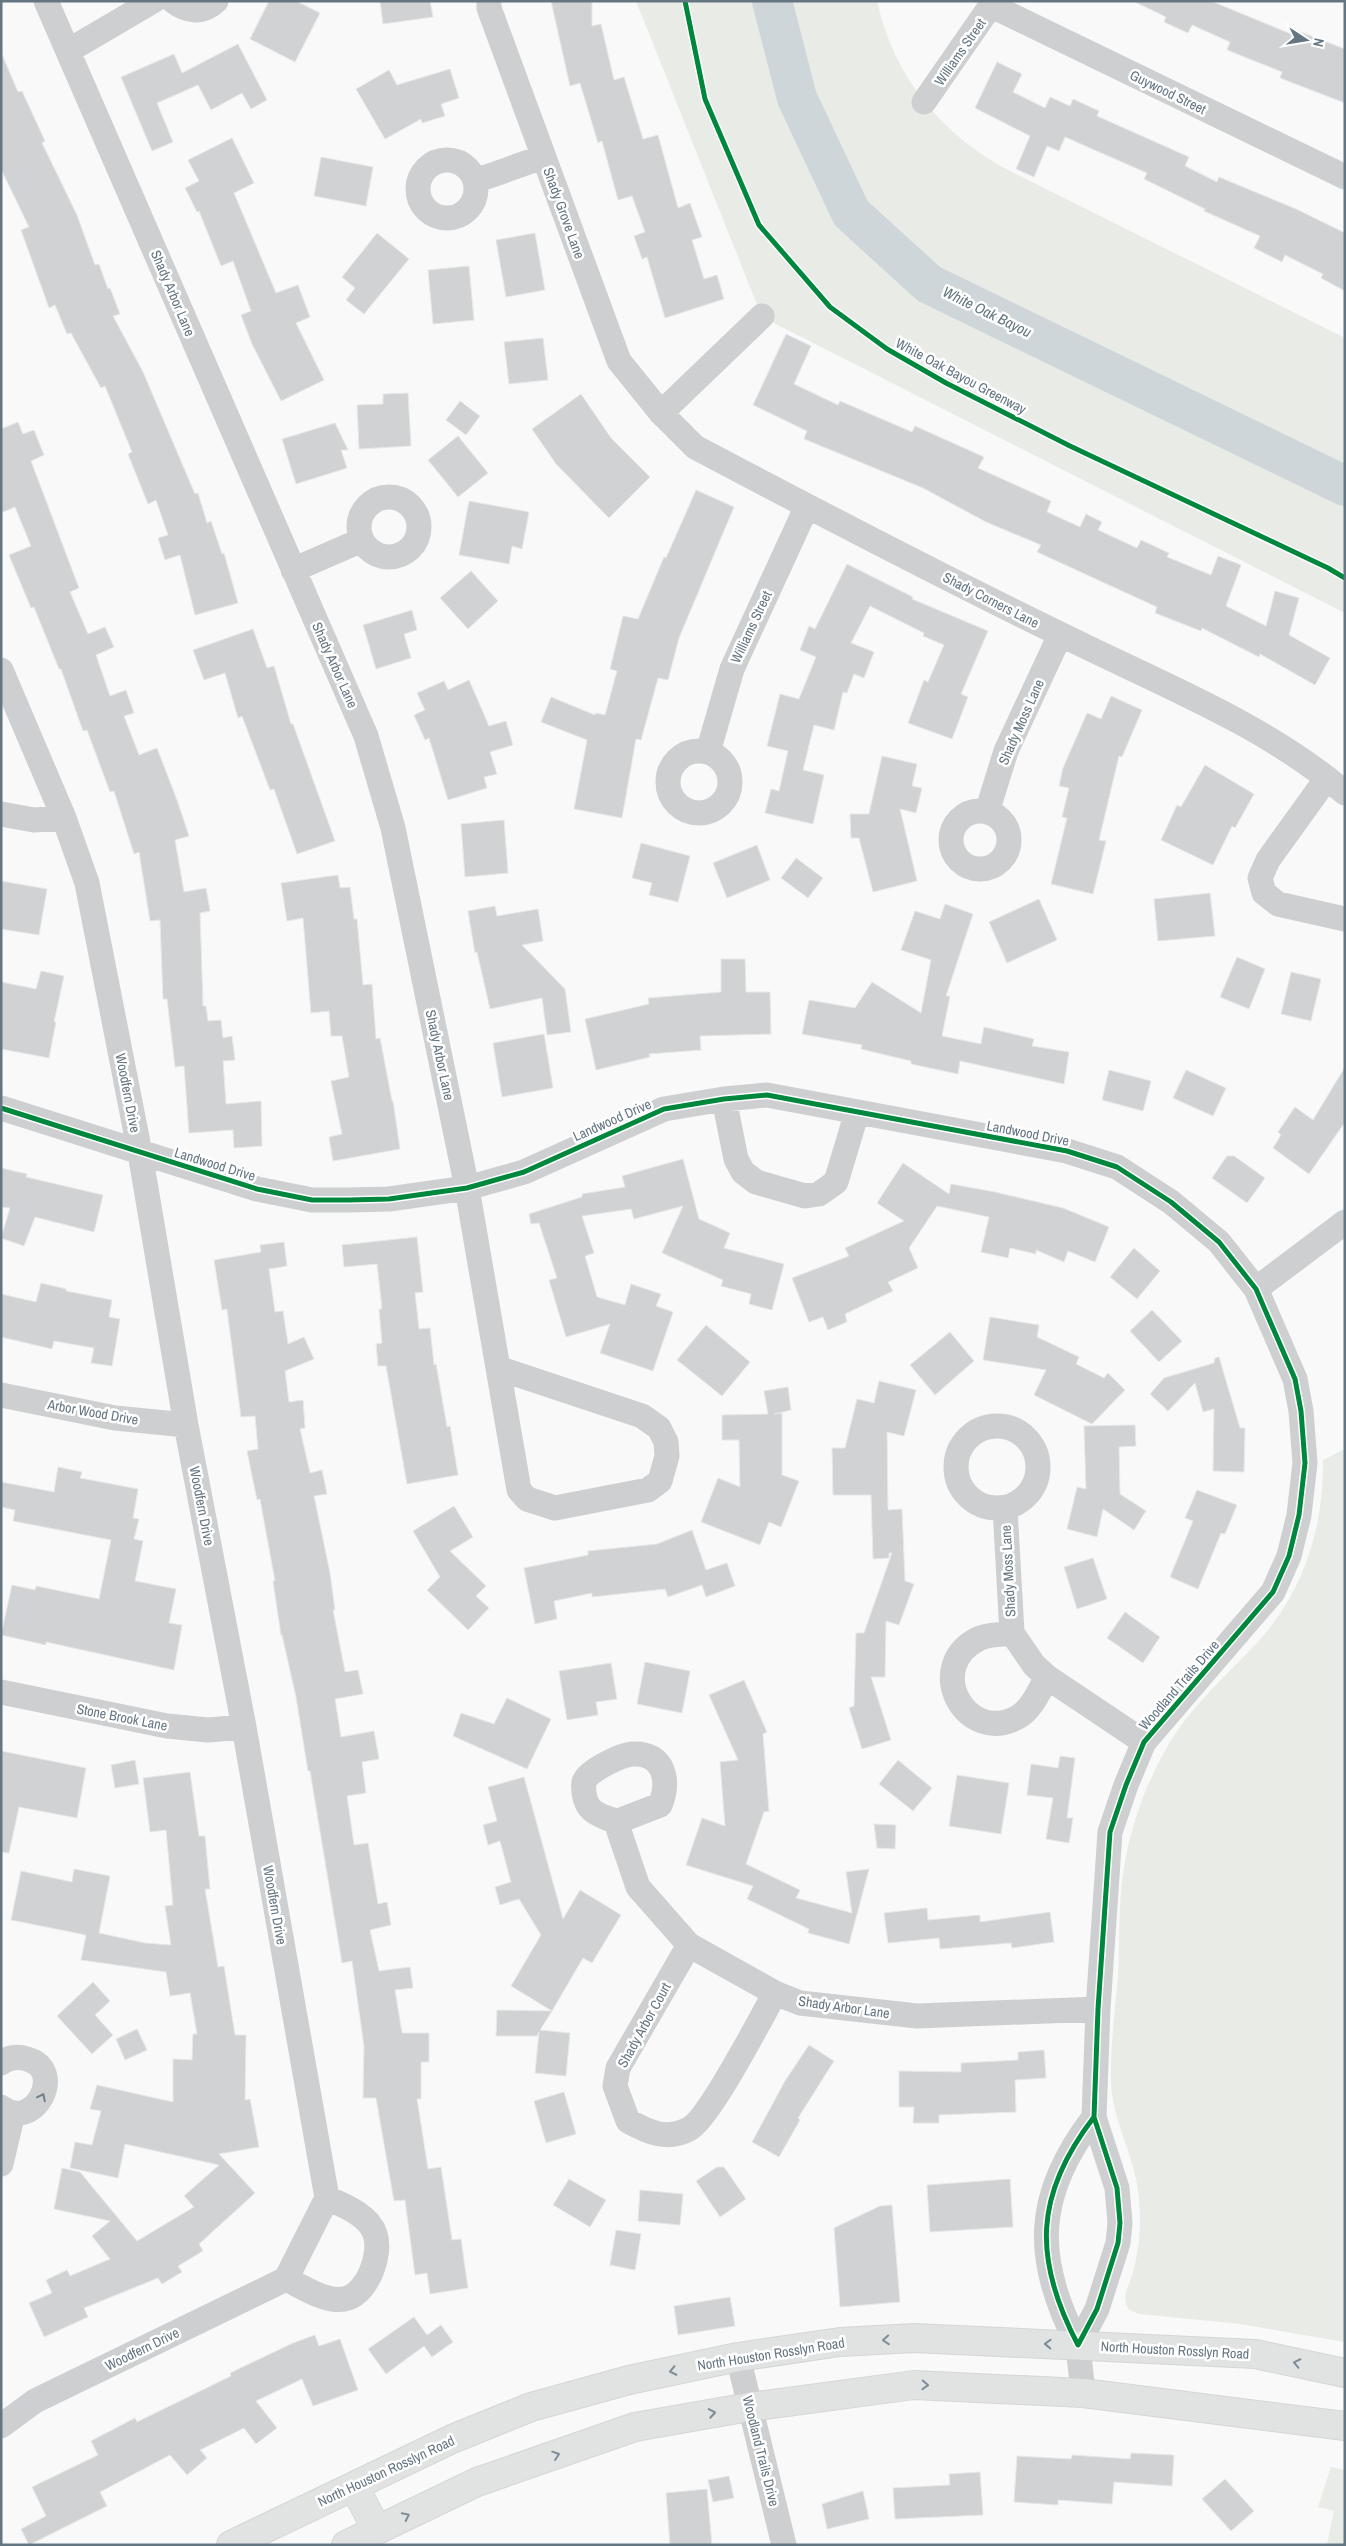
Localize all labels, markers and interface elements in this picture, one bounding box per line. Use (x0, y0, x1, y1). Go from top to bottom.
street label: Williams Street (930, 15, 990, 89)
north arrow (1281, 15, 1331, 65)
text: N (1309, 37, 1328, 49)
street label: Guywood Street (1127, 66, 1209, 118)
street label: Shady Grove Lane (539, 165, 589, 261)
street label: Shady Arbor Lane (147, 247, 199, 339)
water label: White Oak Bayou (939, 281, 1035, 342)
street label: White Oak Bayou Greenway (893, 334, 1030, 418)
street label: Shady Corners Lane (940, 568, 1042, 632)
street label: Williams Street (726, 588, 776, 666)
street label: Shady Arbor Lane (308, 619, 362, 711)
street label: Shady Moss Lane (994, 676, 1048, 768)
street label: Shady Arbor Lane (422, 1008, 458, 1102)
street label: Woodfern Drive (112, 1052, 144, 1134)
street label: Landwood Drive (570, 1095, 654, 1145)
street label: Landwood Drive (985, 1116, 1071, 1150)
street label: Landwood Drive (172, 1143, 258, 1185)
street label: Arbor Wood Drive (45, 1395, 140, 1429)
street label: Woodfern Drive (186, 1465, 218, 1547)
street label: Shady Moss Lane (997, 1525, 1019, 1617)
street label: Woodland Trails Drive (1135, 1636, 1223, 1734)
street label: Stone Brook Lane (75, 1699, 169, 1735)
street label: Woodfern Drive (259, 1864, 291, 1946)
street label: Shady Arbor Court (613, 1979, 675, 2071)
street label: Shady Arbor Lane (797, 1992, 891, 2022)
one-way arrow (35, 2093, 46, 2102)
street label: Woodfern Drive (102, 2323, 182, 2375)
street label: North Houston Rosslyn Road (696, 2333, 846, 2375)
one-way arrow (882, 2334, 890, 2345)
street label: North Houston Rosslyn Road (1100, 2337, 1250, 2363)
one-way arrow (1044, 2338, 1052, 2349)
one-way arrow (1293, 2358, 1301, 2369)
one-way arrow (669, 2365, 678, 2376)
one-way arrow (922, 2380, 930, 2391)
street label: Woodland Trails Drive (739, 2394, 783, 2508)
one-way arrow (708, 2409, 717, 2419)
street label: North Houston Rosslyn Road (315, 2431, 457, 2511)
one-way arrow (551, 2450, 560, 2460)
one-way arrow (401, 2512, 410, 2522)

